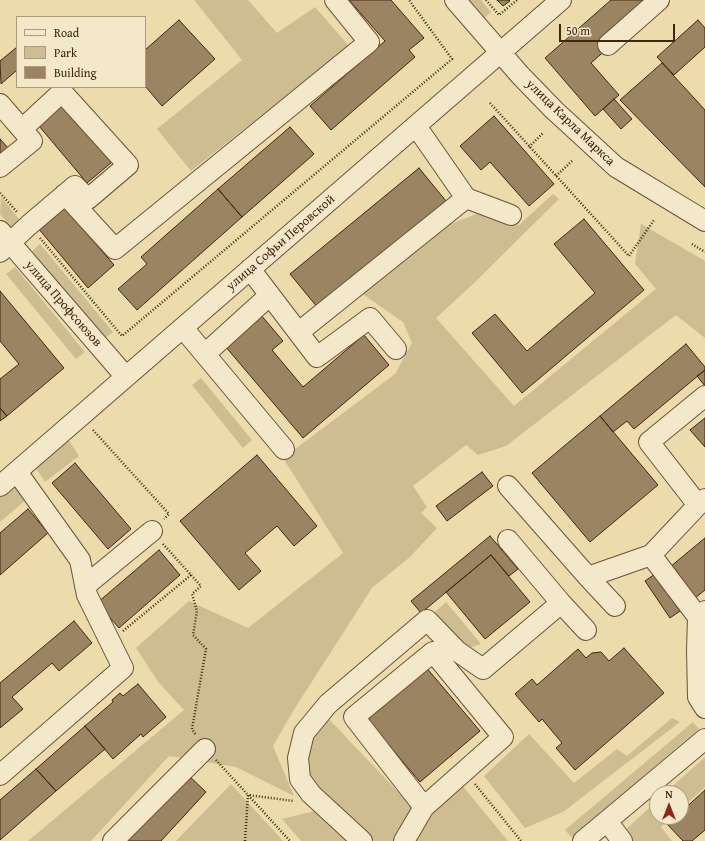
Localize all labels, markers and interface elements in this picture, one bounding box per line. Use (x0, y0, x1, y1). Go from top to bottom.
legend (16, 16, 146, 88)
scale bar (561, 16, 677, 42)
text: 50 m (566, 22, 590, 39)
text: Road (54, 24, 79, 41)
text: Park (54, 44, 77, 61)
text: Building (54, 64, 97, 81)
street label: улица Карла Маркса (522, 77, 618, 169)
street label: улица Софьи Перовской (224, 192, 338, 294)
street label: улица Профсоюзов (21, 258, 105, 350)
north arrow (649, 785, 689, 825)
text: N (665, 786, 673, 802)

